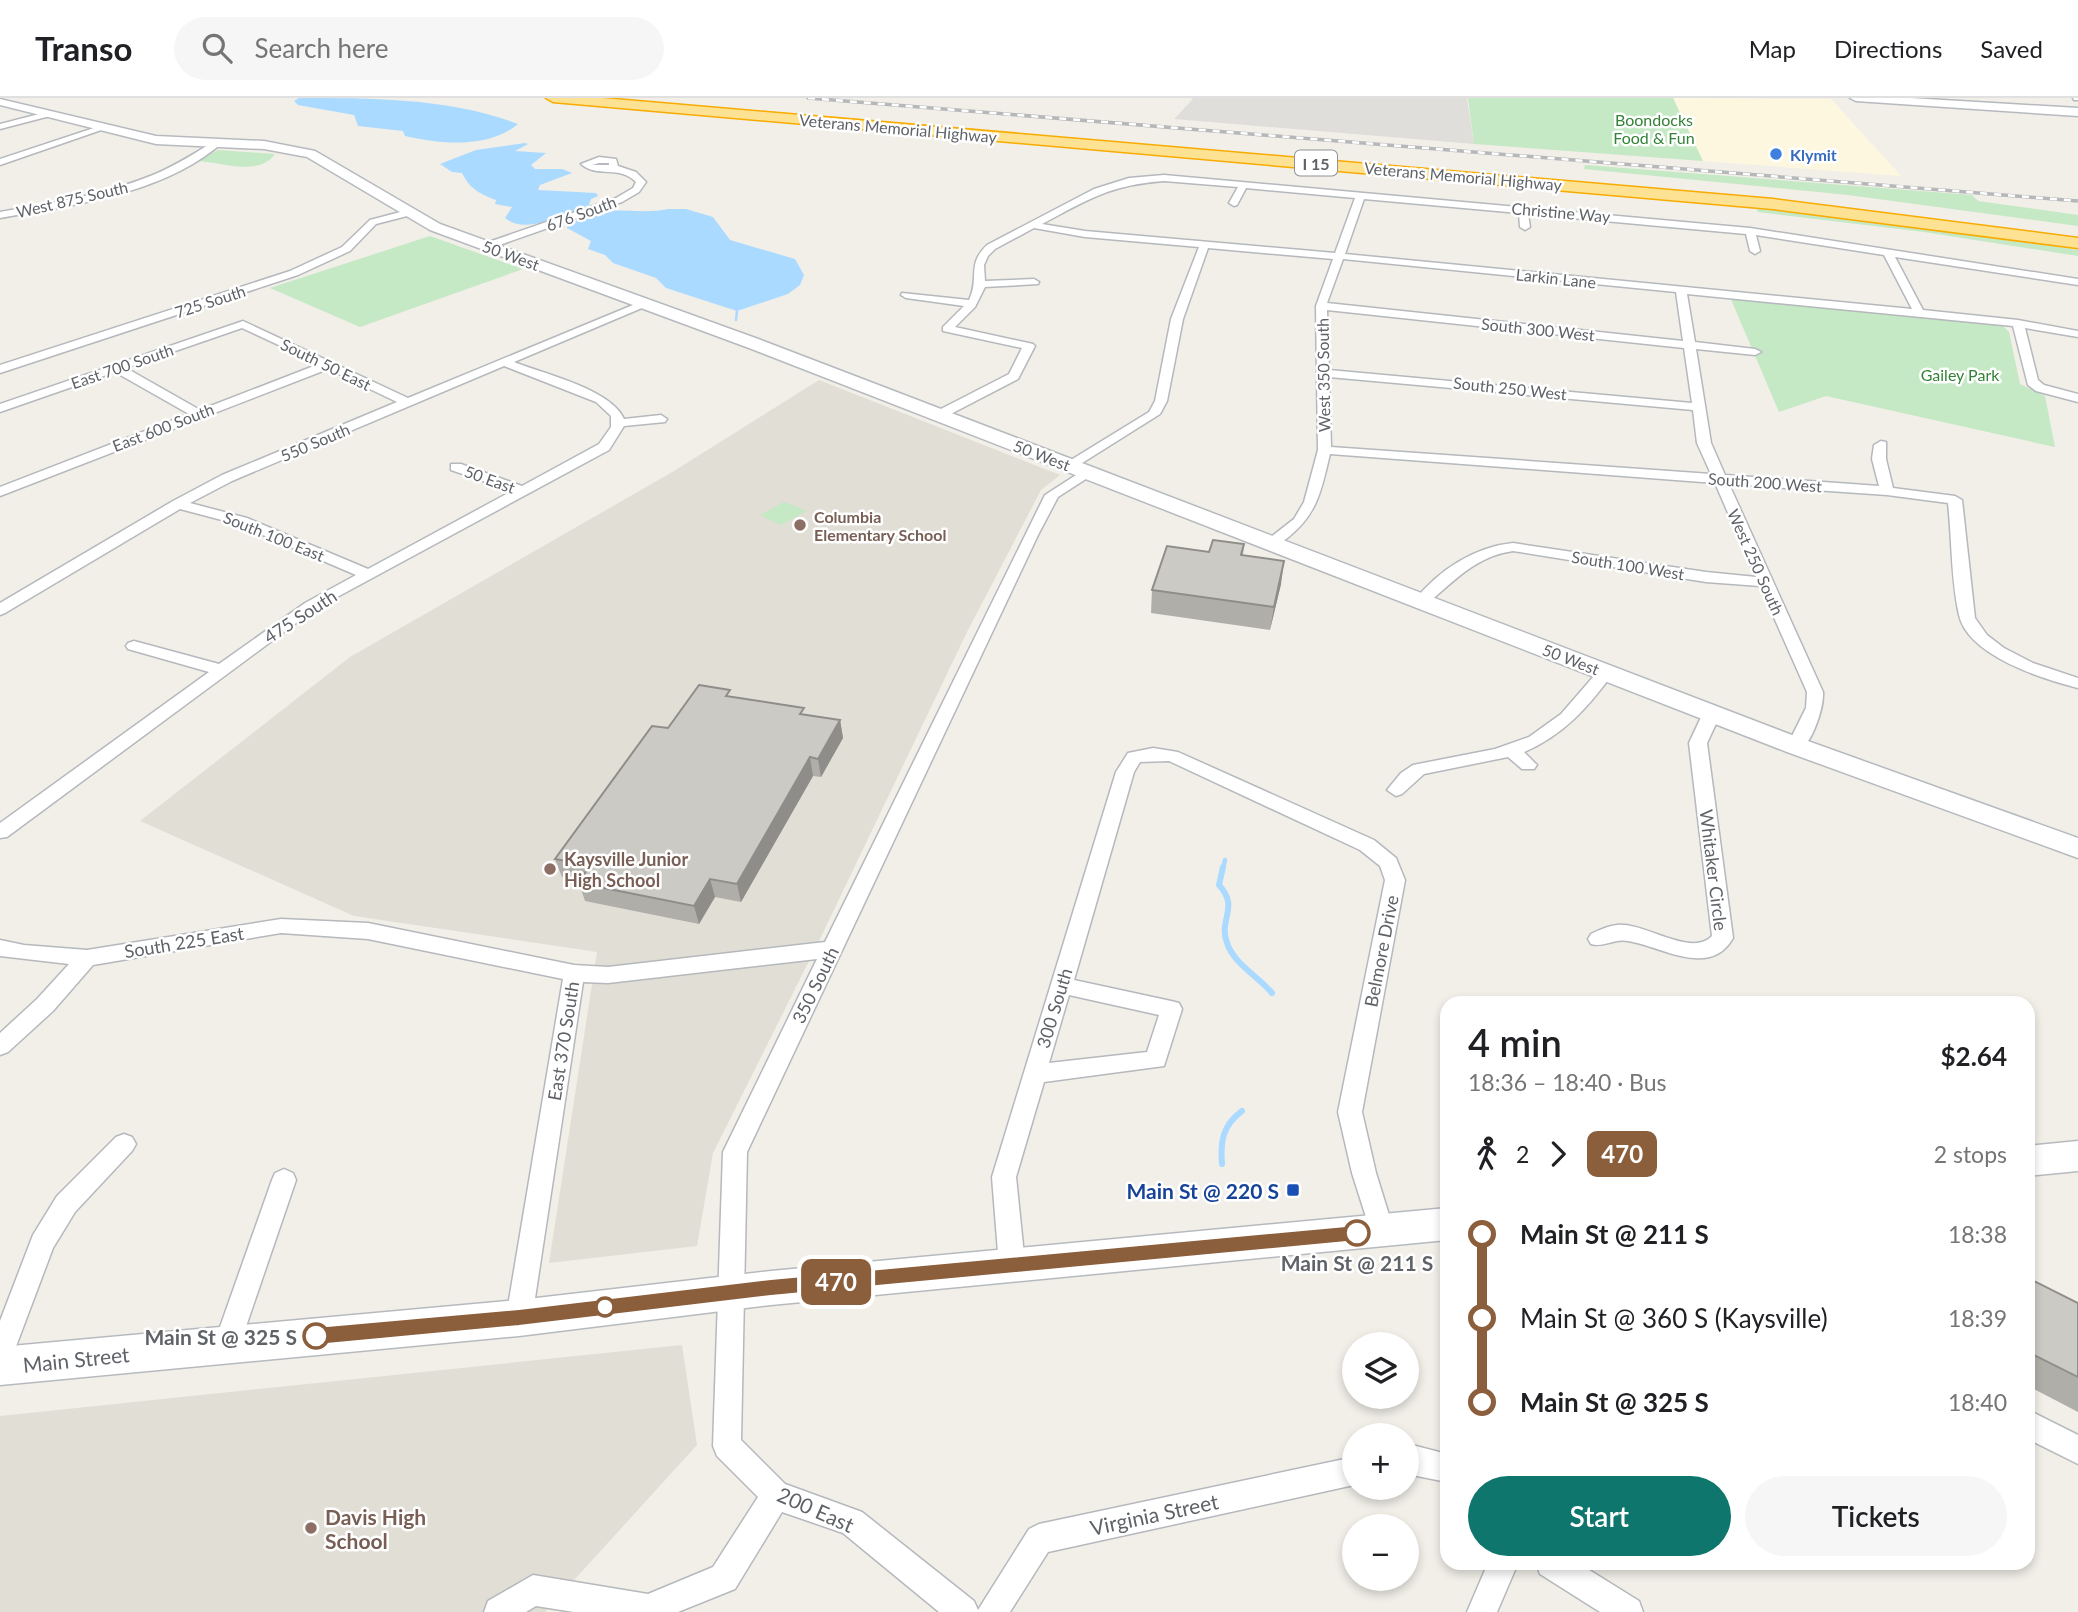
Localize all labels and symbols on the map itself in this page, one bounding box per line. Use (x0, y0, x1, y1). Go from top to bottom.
street label: Veterans Memorial Highway (798, 110, 998, 146)
park label: Boondocks Food & Fun (1613, 110, 1695, 147)
place label: Klymit (1790, 145, 1837, 164)
marker: Klymit (1768, 146, 1784, 162)
road number: I 15 (1295, 151, 1337, 176)
street label: Veterans Memorial Highway (1363, 158, 1563, 194)
street label: West 875 South (14, 177, 130, 221)
street label: 676 South (543, 192, 619, 234)
street label: Christine Way (1511, 198, 1612, 226)
street label: 50 West (480, 236, 542, 274)
street label: Larkin Lane (1515, 264, 1597, 292)
street label: 725 South (172, 281, 248, 321)
street label: South 300 West (1480, 314, 1596, 344)
street label: West 350 South (1313, 318, 1333, 432)
street label: South 50 East (278, 334, 374, 394)
street label: East 700 South (68, 340, 176, 392)
park label: Gailey Park (1921, 365, 2000, 384)
street label: South 250 West (1452, 373, 1568, 403)
street label: East 600 South (110, 399, 216, 455)
street label: 550 South (278, 419, 352, 465)
street label: 50 West (1011, 436, 1073, 475)
street label: 50 East (462, 461, 518, 497)
street label: South 200 West (1708, 469, 1823, 495)
street label: West 250 South (1724, 506, 1788, 618)
street label: South 100 East (221, 507, 327, 565)
place label: Columbia Elementary School (814, 507, 946, 544)
marker: Columbia Elementary School (792, 517, 808, 533)
street label: South 100 West (1570, 547, 1686, 583)
street label: 475 South (259, 584, 341, 648)
street label: 50 West (1540, 640, 1602, 679)
street label: Whitaker Circle (1696, 808, 1732, 932)
place label: Kaysville Junior High School (564, 848, 688, 891)
marker: Kaysville Junior High School (542, 861, 558, 877)
street label: Belmore Drive (1359, 893, 1403, 1009)
street label: South 225 East (123, 922, 246, 962)
street label: 350 South (787, 943, 843, 1027)
street label: 300 South (1031, 965, 1077, 1051)
street label: East 370 South (543, 980, 583, 1102)
place label: Main St @ 220 S (1127, 1178, 1279, 1203)
marker: Main St @ 220 S (1285, 1182, 1301, 1198)
marker: Main St @ 211 S (1344, 1220, 1370, 1246)
place label: Main St @ 211 S (1281, 1250, 1433, 1275)
line badge: 470 (796, 1259, 876, 1305)
unlabelled marker (595, 1297, 615, 1317)
marker: Main St @ 325 S (303, 1323, 329, 1349)
place label: Main St @ 325 S (145, 1324, 297, 1349)
street label: Main Street (21, 1341, 131, 1377)
street label: 200 East (774, 1481, 858, 1537)
street label: Virginia Street (1088, 1488, 1221, 1540)
place label: Davis High School (325, 1504, 426, 1553)
marker: Davis High School (303, 1520, 319, 1536)

